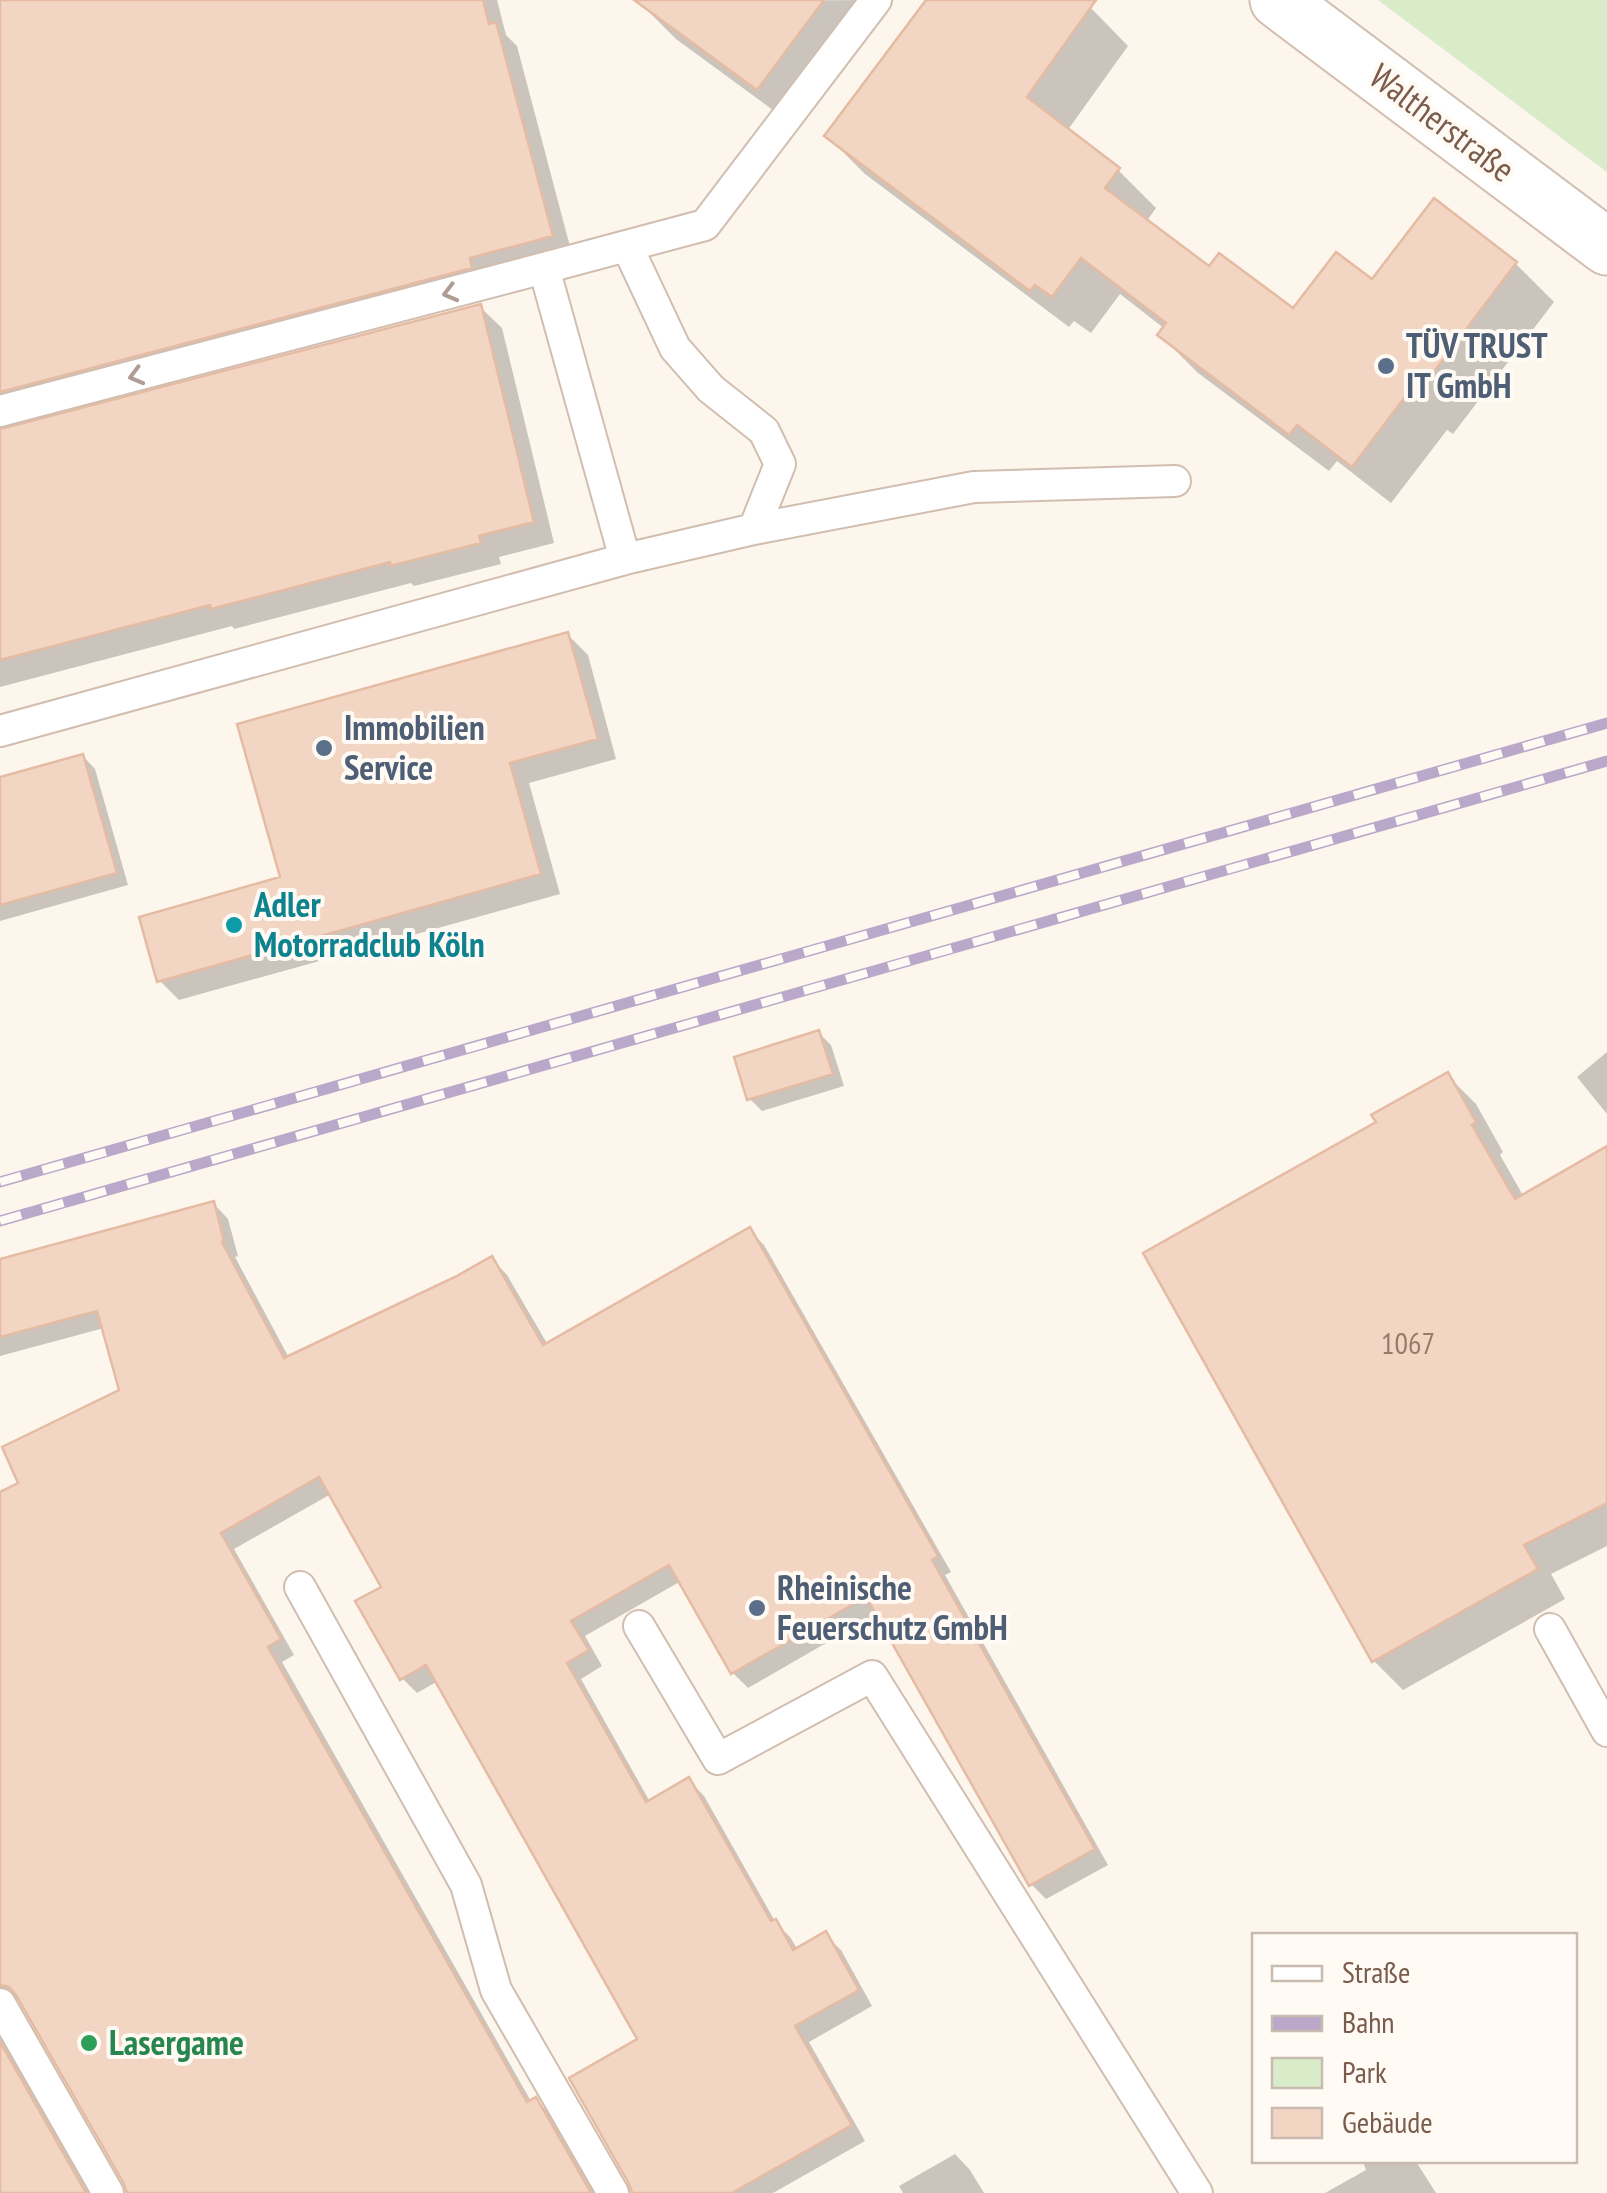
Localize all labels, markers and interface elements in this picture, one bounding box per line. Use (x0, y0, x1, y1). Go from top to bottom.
street label: Waltherstraße (1361, 53, 1524, 192)
one-way arrow (442, 281, 459, 302)
place label: TÜV TRUST IT GmbH (1406, 322, 1548, 408)
marker: TÜV TRUST IT GmbH (1375, 355, 1397, 377)
one-way arrow (127, 364, 145, 385)
place label: Immobilien Service (344, 704, 485, 790)
marker: Immobilien Service (313, 737, 335, 759)
place label: Adler Motorradclub Köln (253, 881, 485, 967)
marker: Adler Motorradclub Köln (223, 914, 245, 936)
house number: 1067 (1381, 1323, 1435, 1362)
place label: Rheinische Feuerschutz GmbH (777, 1564, 1008, 1650)
marker: Rheinische Feuerschutz GmbH (746, 1597, 768, 1619)
legend (1252, 1933, 1577, 2163)
text: Straße (1342, 1952, 1410, 1991)
text: Bahn (1342, 2002, 1395, 2041)
place label: Lasergame (109, 2019, 244, 2065)
marker: Lasergame (78, 2032, 100, 2054)
text: Park (1342, 2052, 1387, 2091)
text: Gebäude (1342, 2102, 1433, 2141)

